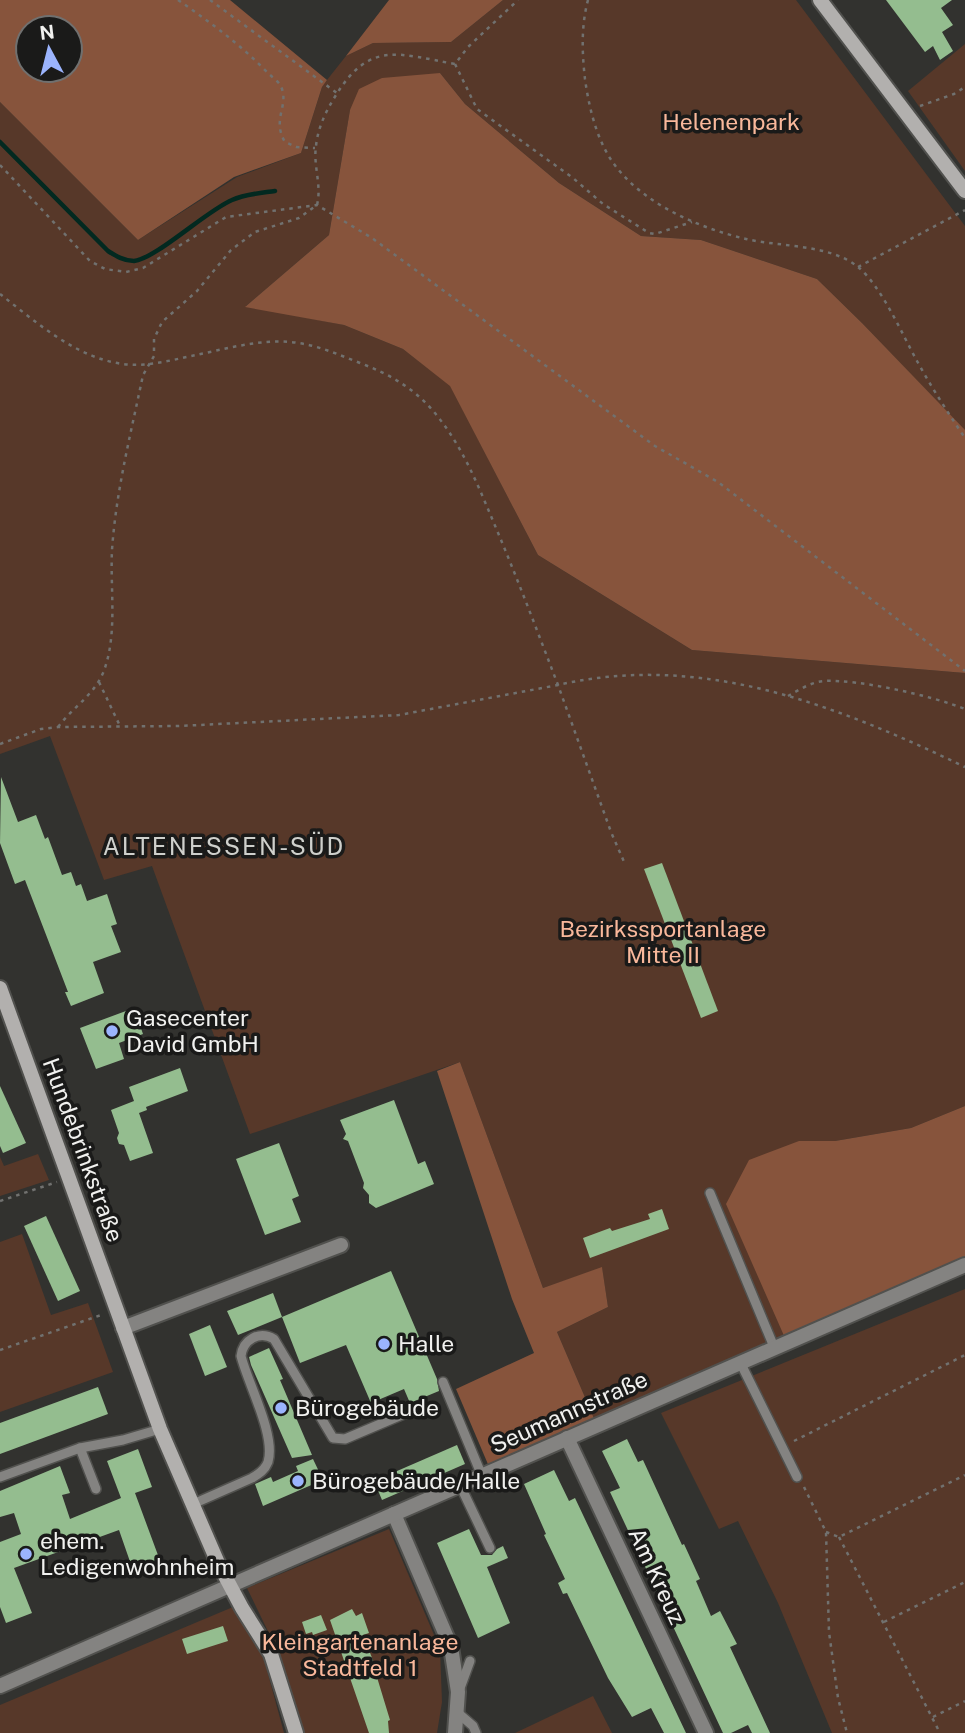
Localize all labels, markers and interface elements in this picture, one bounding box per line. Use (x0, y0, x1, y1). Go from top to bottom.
north arrow (14, 14, 84, 84)
text: N (38, 20, 56, 44)
park label: Helenenpark (662, 108, 800, 135)
district label: ALTENESSEN-SÜD (103, 831, 345, 860)
park label: Bezirkssportanlage Mitte II (560, 915, 766, 968)
place label: Gasecenter David GmbH (126, 1004, 259, 1057)
marker: Gasecenter David GmbH (104, 1023, 120, 1039)
street label: Hundebrinkstraße (38, 1054, 129, 1246)
place label: Halle (398, 1330, 454, 1357)
marker: Halle (376, 1336, 392, 1352)
street label: Seumannstraße (486, 1365, 652, 1458)
place label: Bürogebäude (295, 1394, 439, 1421)
marker: Bürogebäude (273, 1400, 289, 1416)
place label: Bürogebäude/Halle (312, 1467, 520, 1494)
marker: Bürogebäude/Halle (290, 1473, 306, 1489)
street label: Am Kreuz (623, 1523, 692, 1628)
place label: ehem. Ledigenwohnheim (40, 1527, 235, 1580)
marker: ehem. Ledigenwohnheim (18, 1546, 34, 1562)
park label: Kleingartenanlage Stadtfeld 1 (262, 1628, 459, 1681)

